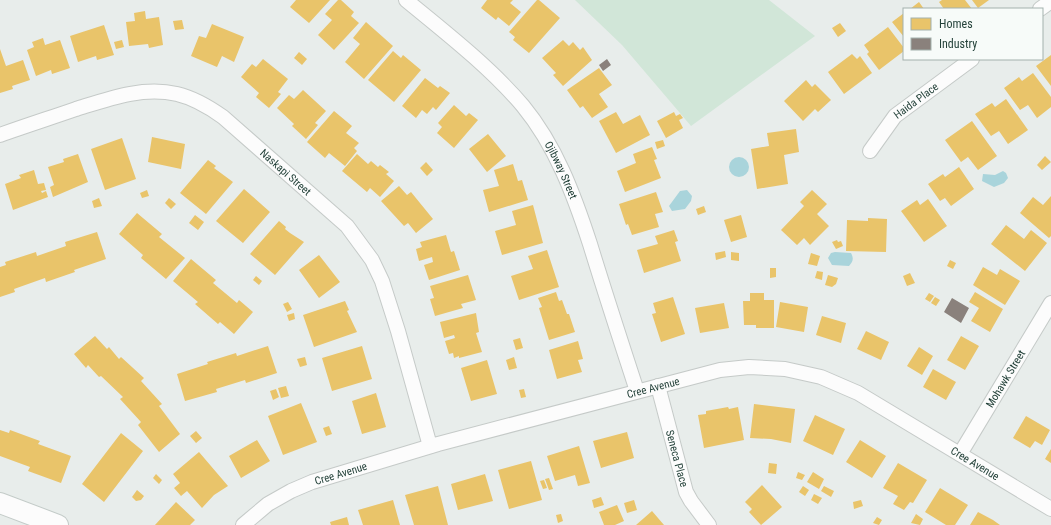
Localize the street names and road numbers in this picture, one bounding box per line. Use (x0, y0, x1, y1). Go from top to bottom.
street label: Haida Place (891, 80, 941, 122)
street label: Ojibway Street (542, 139, 580, 201)
street label: Naskapi Street (257, 147, 314, 198)
street label: Mohawk Street (984, 348, 1028, 410)
street label: Cree Avenue (626, 375, 681, 401)
street label: Seneca Place (663, 429, 690, 489)
street label: Cree Avenue (948, 444, 1001, 483)
street label: Cree Avenue (313, 460, 369, 488)

